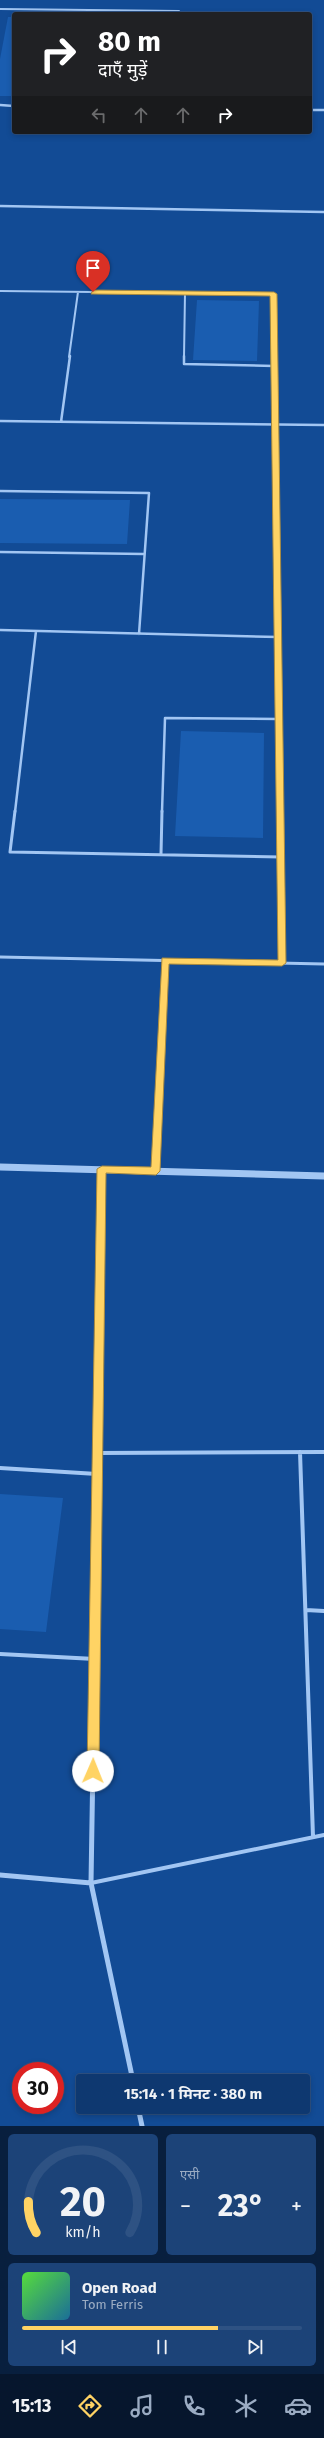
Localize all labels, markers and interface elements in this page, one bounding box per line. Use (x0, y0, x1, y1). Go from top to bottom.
text: 80 m (98, 25, 161, 58)
icon: right (32, 28, 84, 80)
text: दाएँ मुड़ें (98, 59, 147, 81)
icon: left (88, 104, 110, 126)
icon: ahead (130, 104, 152, 126)
icon: ahead (172, 104, 194, 126)
icon: right (214, 104, 236, 126)
pin (76, 251, 110, 292)
icon: arrive (82, 257, 104, 279)
position arrow (72, 1750, 114, 1792)
speed limit sign: 30 (12, 2062, 64, 2114)
text: 15:14 · 1 मिनट · 380 m (124, 2085, 262, 2103)
text: एसी (180, 2167, 199, 2182)
text: 20 (60, 2176, 106, 2226)
text: 23° (218, 2188, 264, 2224)
text: − (180, 2193, 191, 2220)
text: + (291, 2193, 302, 2220)
text: km/h (65, 2223, 101, 2240)
text: Open Road (82, 2279, 157, 2297)
text: Tom Ferris (82, 2297, 143, 2312)
icon: previous (58, 2336, 80, 2358)
icon: pause (151, 2336, 173, 2358)
icon: next (244, 2336, 266, 2358)
icon: directions (76, 2392, 104, 2420)
icon: music (128, 2392, 156, 2420)
icon: phone (180, 2392, 208, 2420)
icon: climate (232, 2392, 260, 2420)
icon: car (284, 2392, 312, 2420)
text: 15:13 (12, 2395, 51, 2417)

